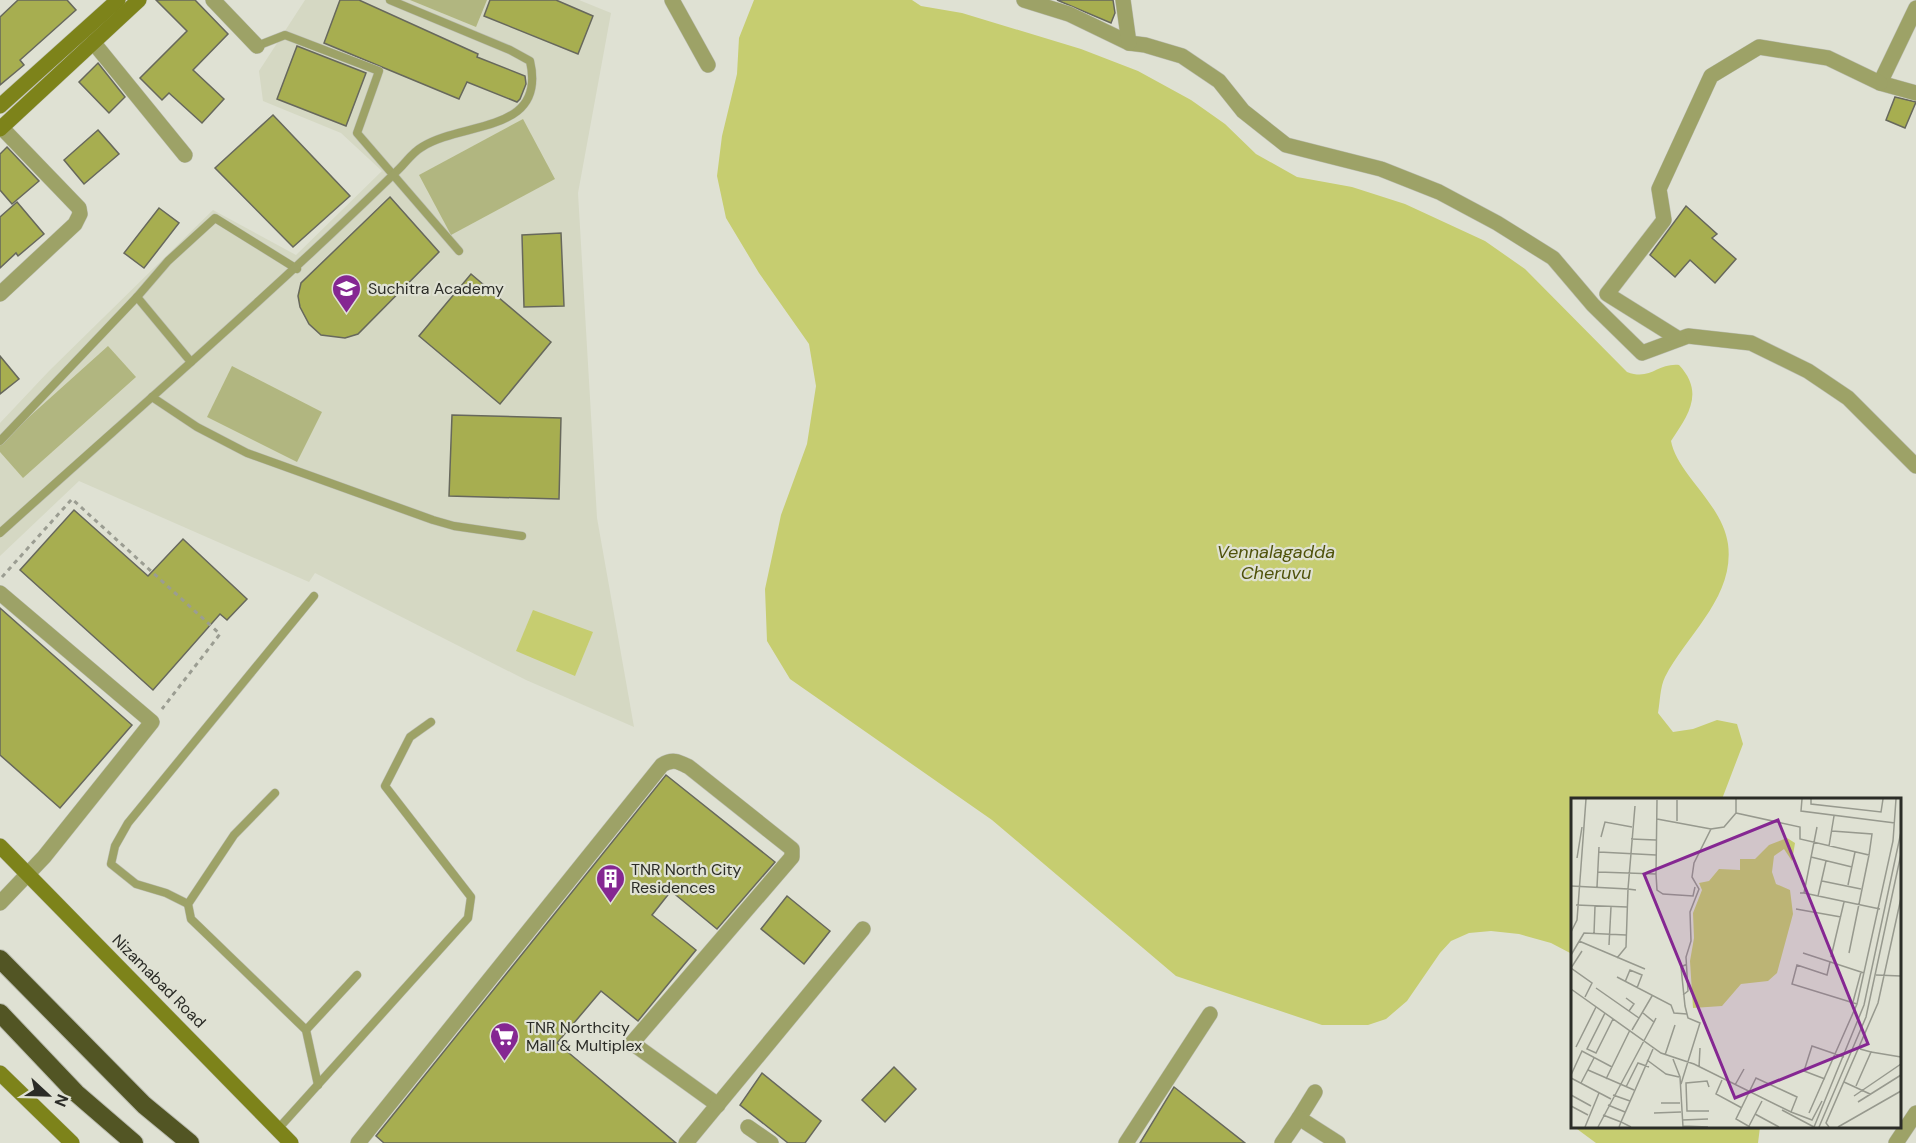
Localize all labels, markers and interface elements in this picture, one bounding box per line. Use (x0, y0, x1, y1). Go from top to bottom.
school or university icon: Suchitra Academy (331, 272, 363, 314)
place label: Suchitra Academy (368, 278, 504, 299)
water label: Vennalagadda Cheruvu (1217, 540, 1335, 585)
inset map (1571, 798, 1901, 1128)
place label: TNR North City Residences (631, 859, 742, 898)
building icon: TNR North City Residences (594, 862, 626, 904)
street label: Nizamabad Road (108, 930, 210, 1032)
place label: TNR Northcity Mall & Multiplex (526, 1017, 642, 1056)
supermarket icon: TNR Northcity Mall & Multiplex (489, 1020, 521, 1062)
north arrow (18, 1065, 78, 1125)
text: N (50, 1091, 73, 1110)

